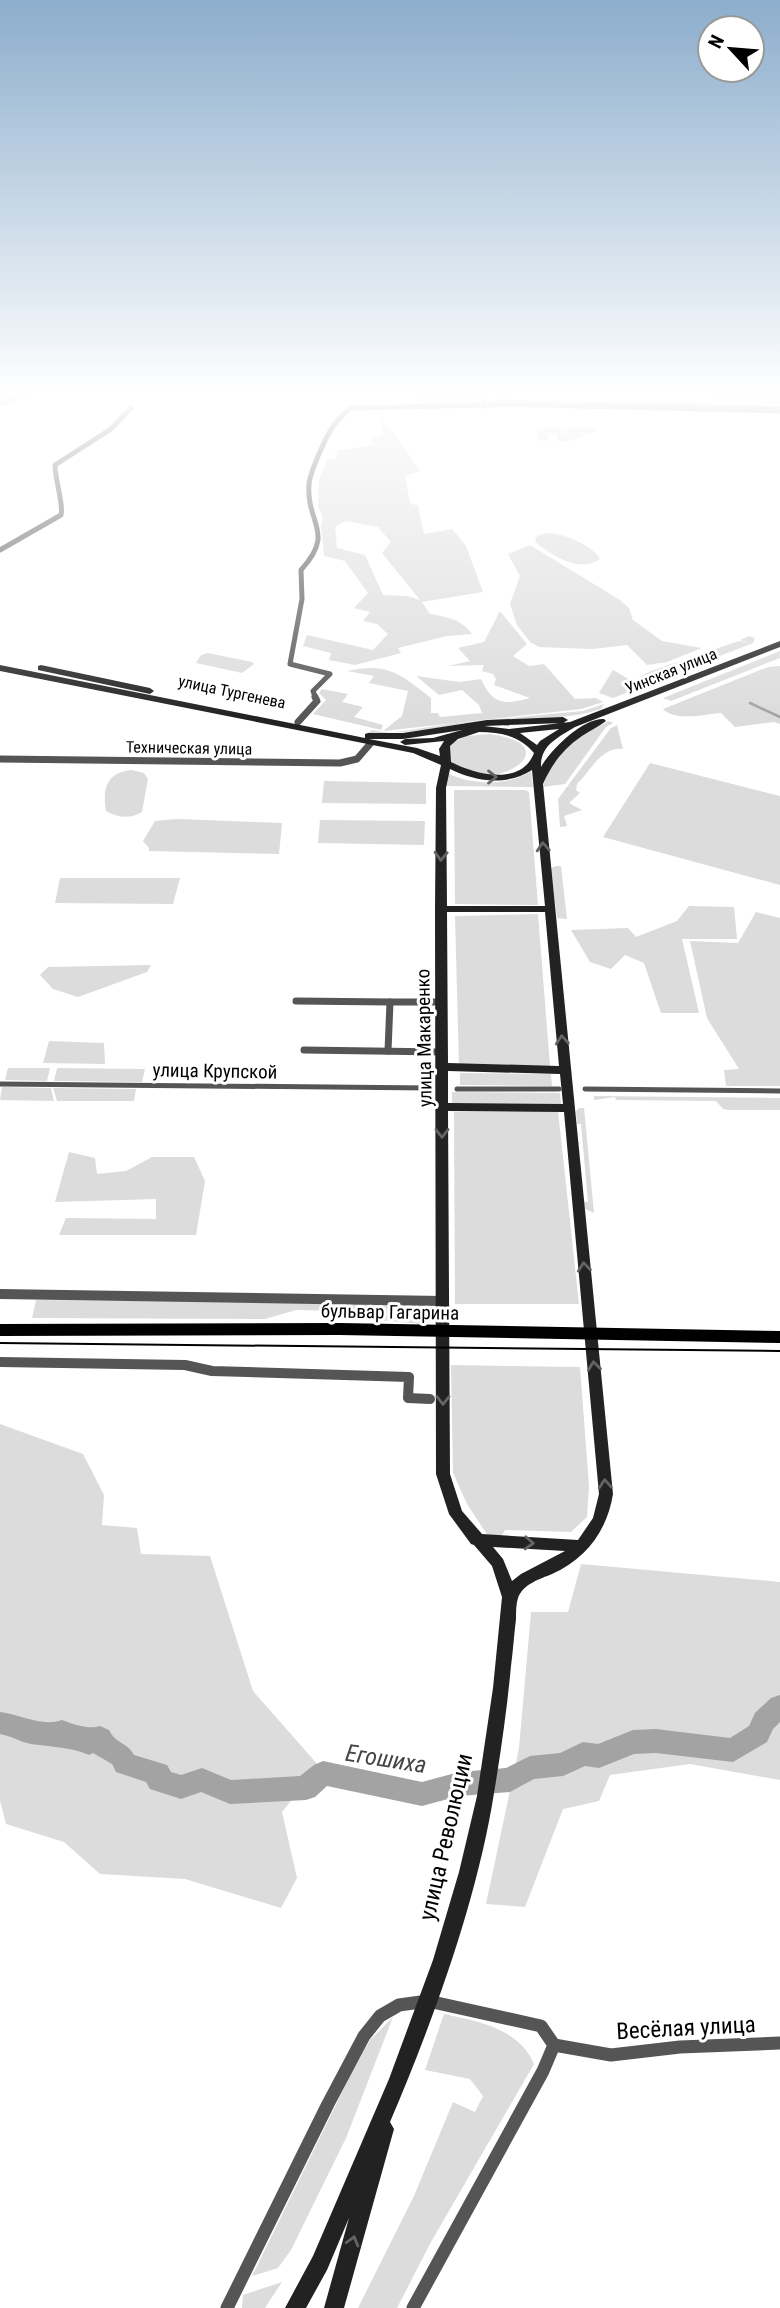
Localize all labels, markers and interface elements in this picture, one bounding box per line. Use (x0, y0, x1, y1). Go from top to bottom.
north arrow (696, 14, 766, 84)
text: N (703, 31, 729, 52)
street label: Уинская улица (622, 644, 720, 698)
street label: улица Тургенева (177, 671, 287, 713)
street label: Техническая улица (126, 737, 252, 759)
one-way arrow (487, 769, 497, 785)
one-way arrow (536, 841, 551, 852)
one-way arrow (434, 851, 449, 862)
street label: улица Макаренко (411, 969, 437, 1107)
one-way arrow (555, 1035, 570, 1046)
street label: улица Крупской (153, 1058, 277, 1084)
one-way arrow (434, 1128, 450, 1138)
one-way arrow (577, 1261, 592, 1273)
street label: бульвар Гагарина (321, 1299, 459, 1325)
one-way arrow (587, 1360, 602, 1372)
one-way arrow (435, 1395, 451, 1406)
one-way arrow (597, 1479, 612, 1490)
one-way arrow (524, 1535, 535, 1550)
water label: Егошиха (344, 1739, 428, 1779)
street label: улица Революции (414, 1751, 478, 1923)
street label: Весёлая улица (616, 2011, 756, 2045)
one-way arrow (345, 2235, 359, 2247)

